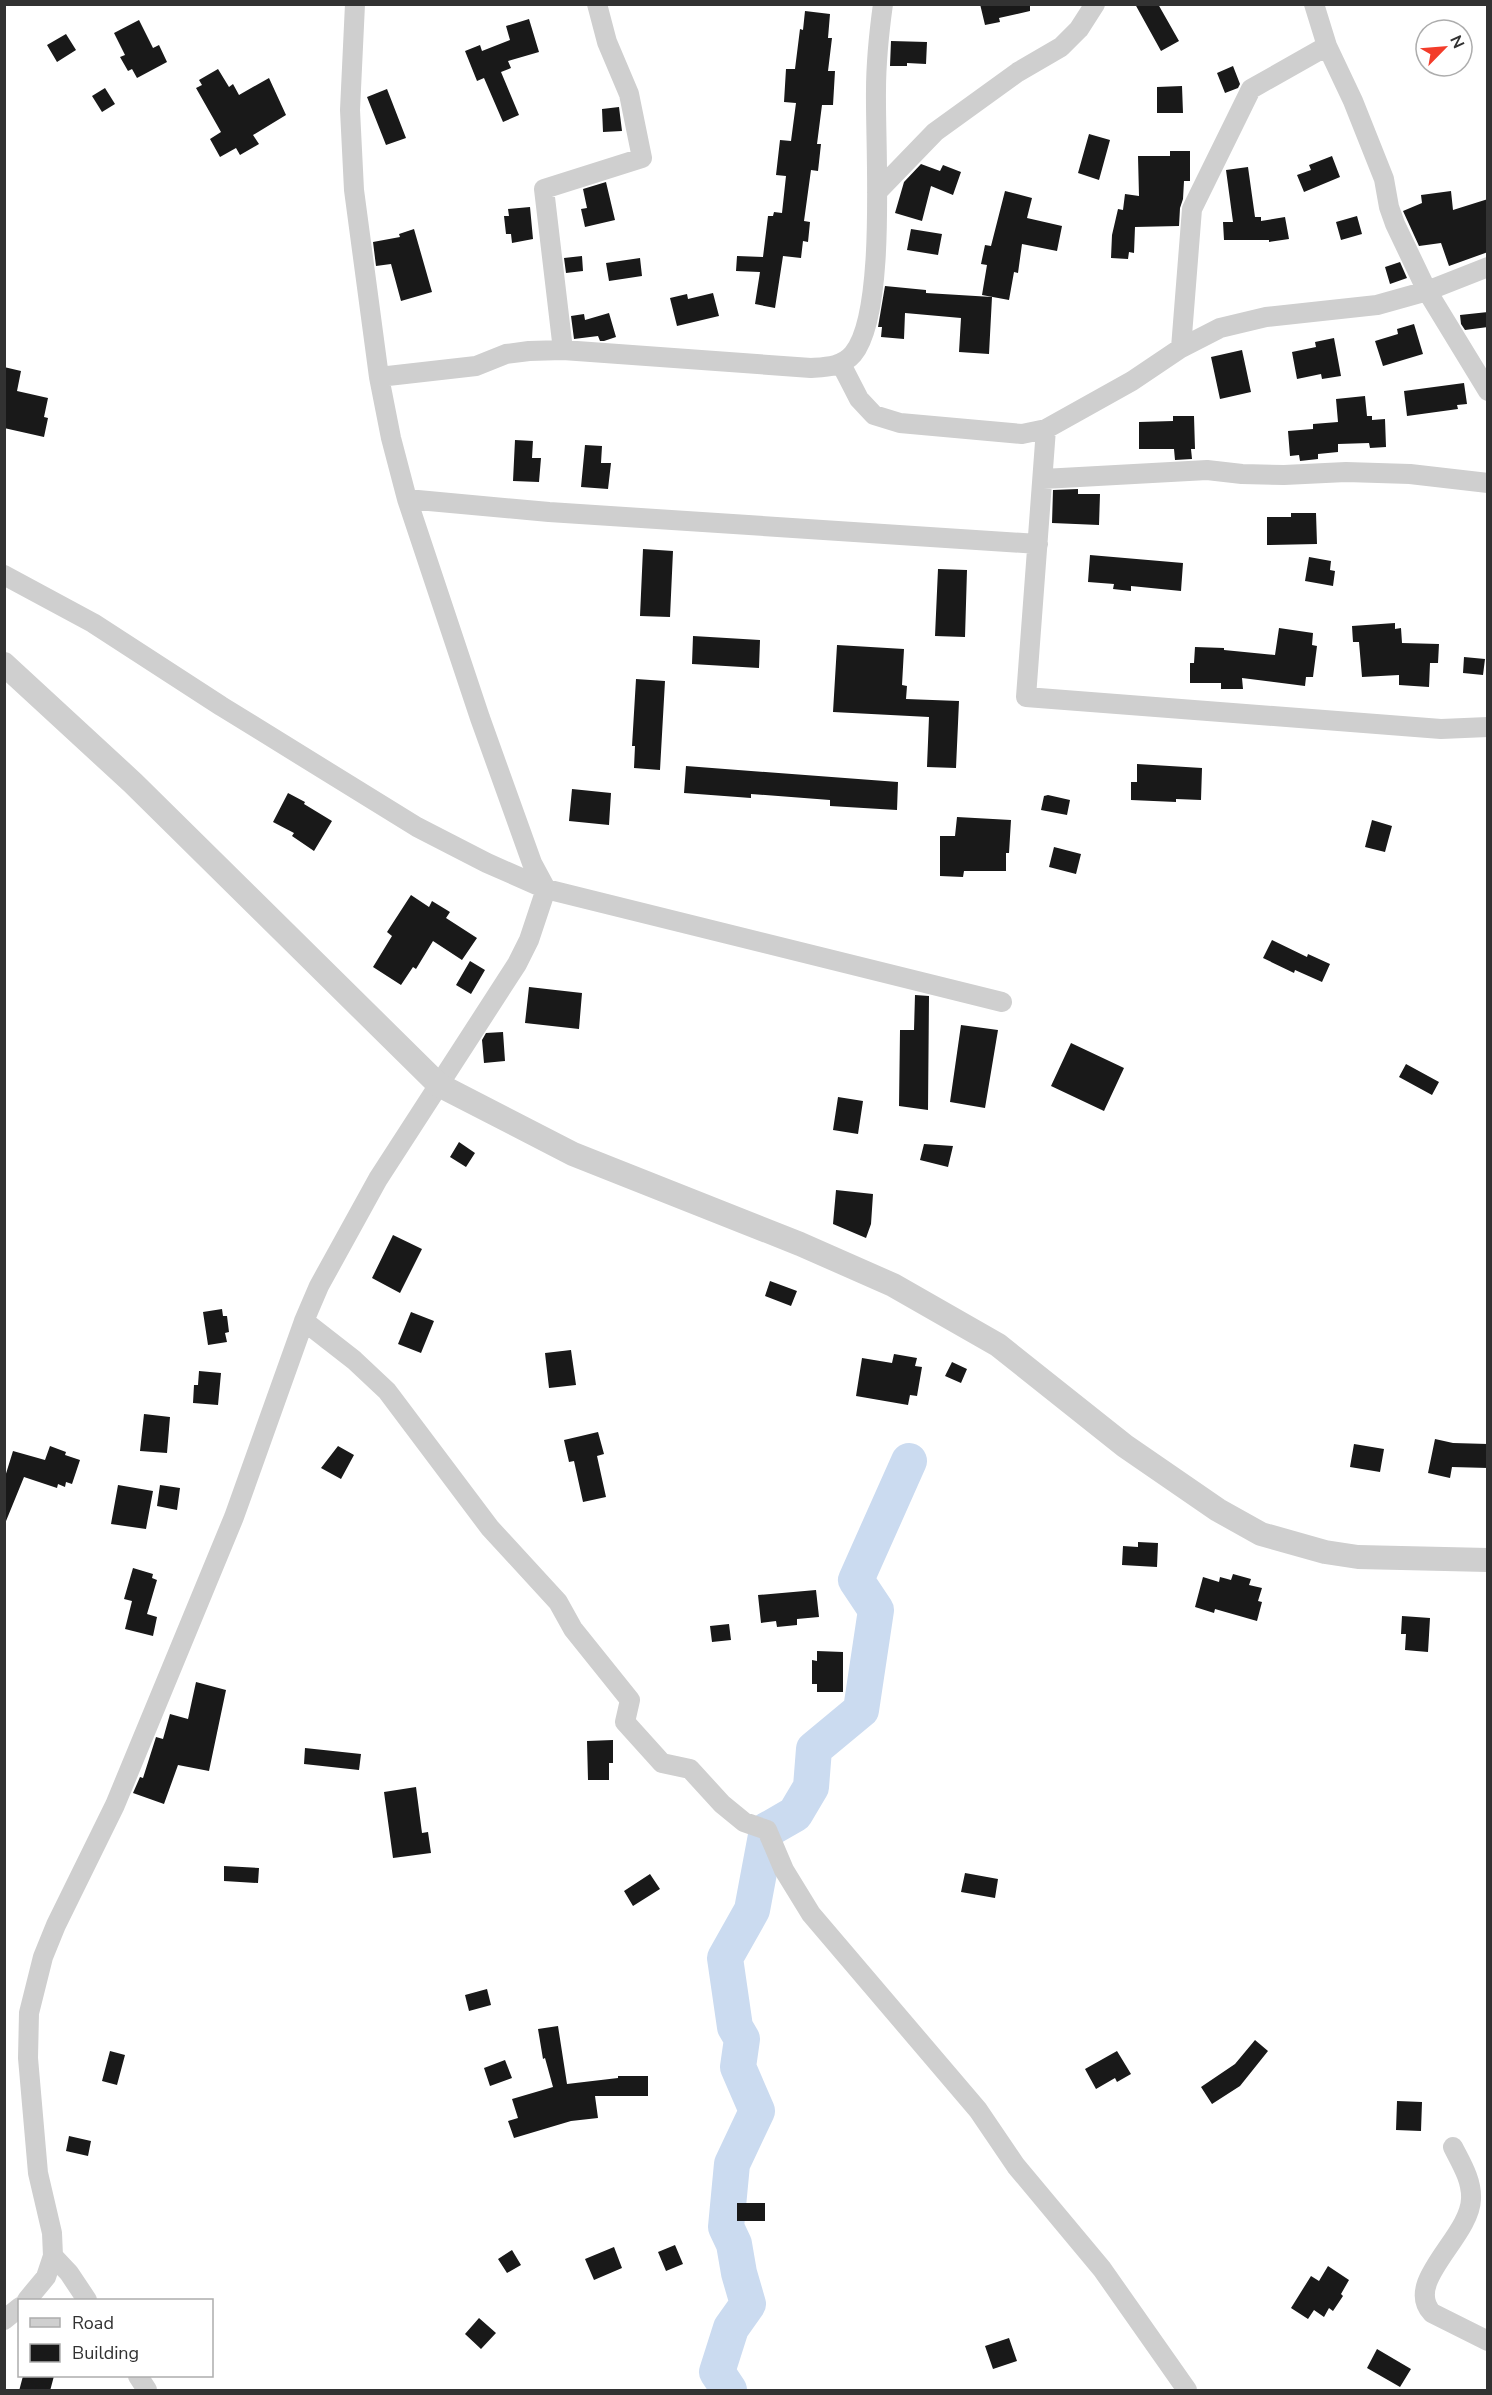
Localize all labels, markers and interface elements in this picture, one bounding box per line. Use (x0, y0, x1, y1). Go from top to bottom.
north arrow (1414, 18, 1474, 78)
text: N (1444, 32, 1469, 52)
legend (18, 2299, 213, 2377)
text: Road (72, 2311, 114, 2335)
text: Building (72, 2341, 139, 2365)

